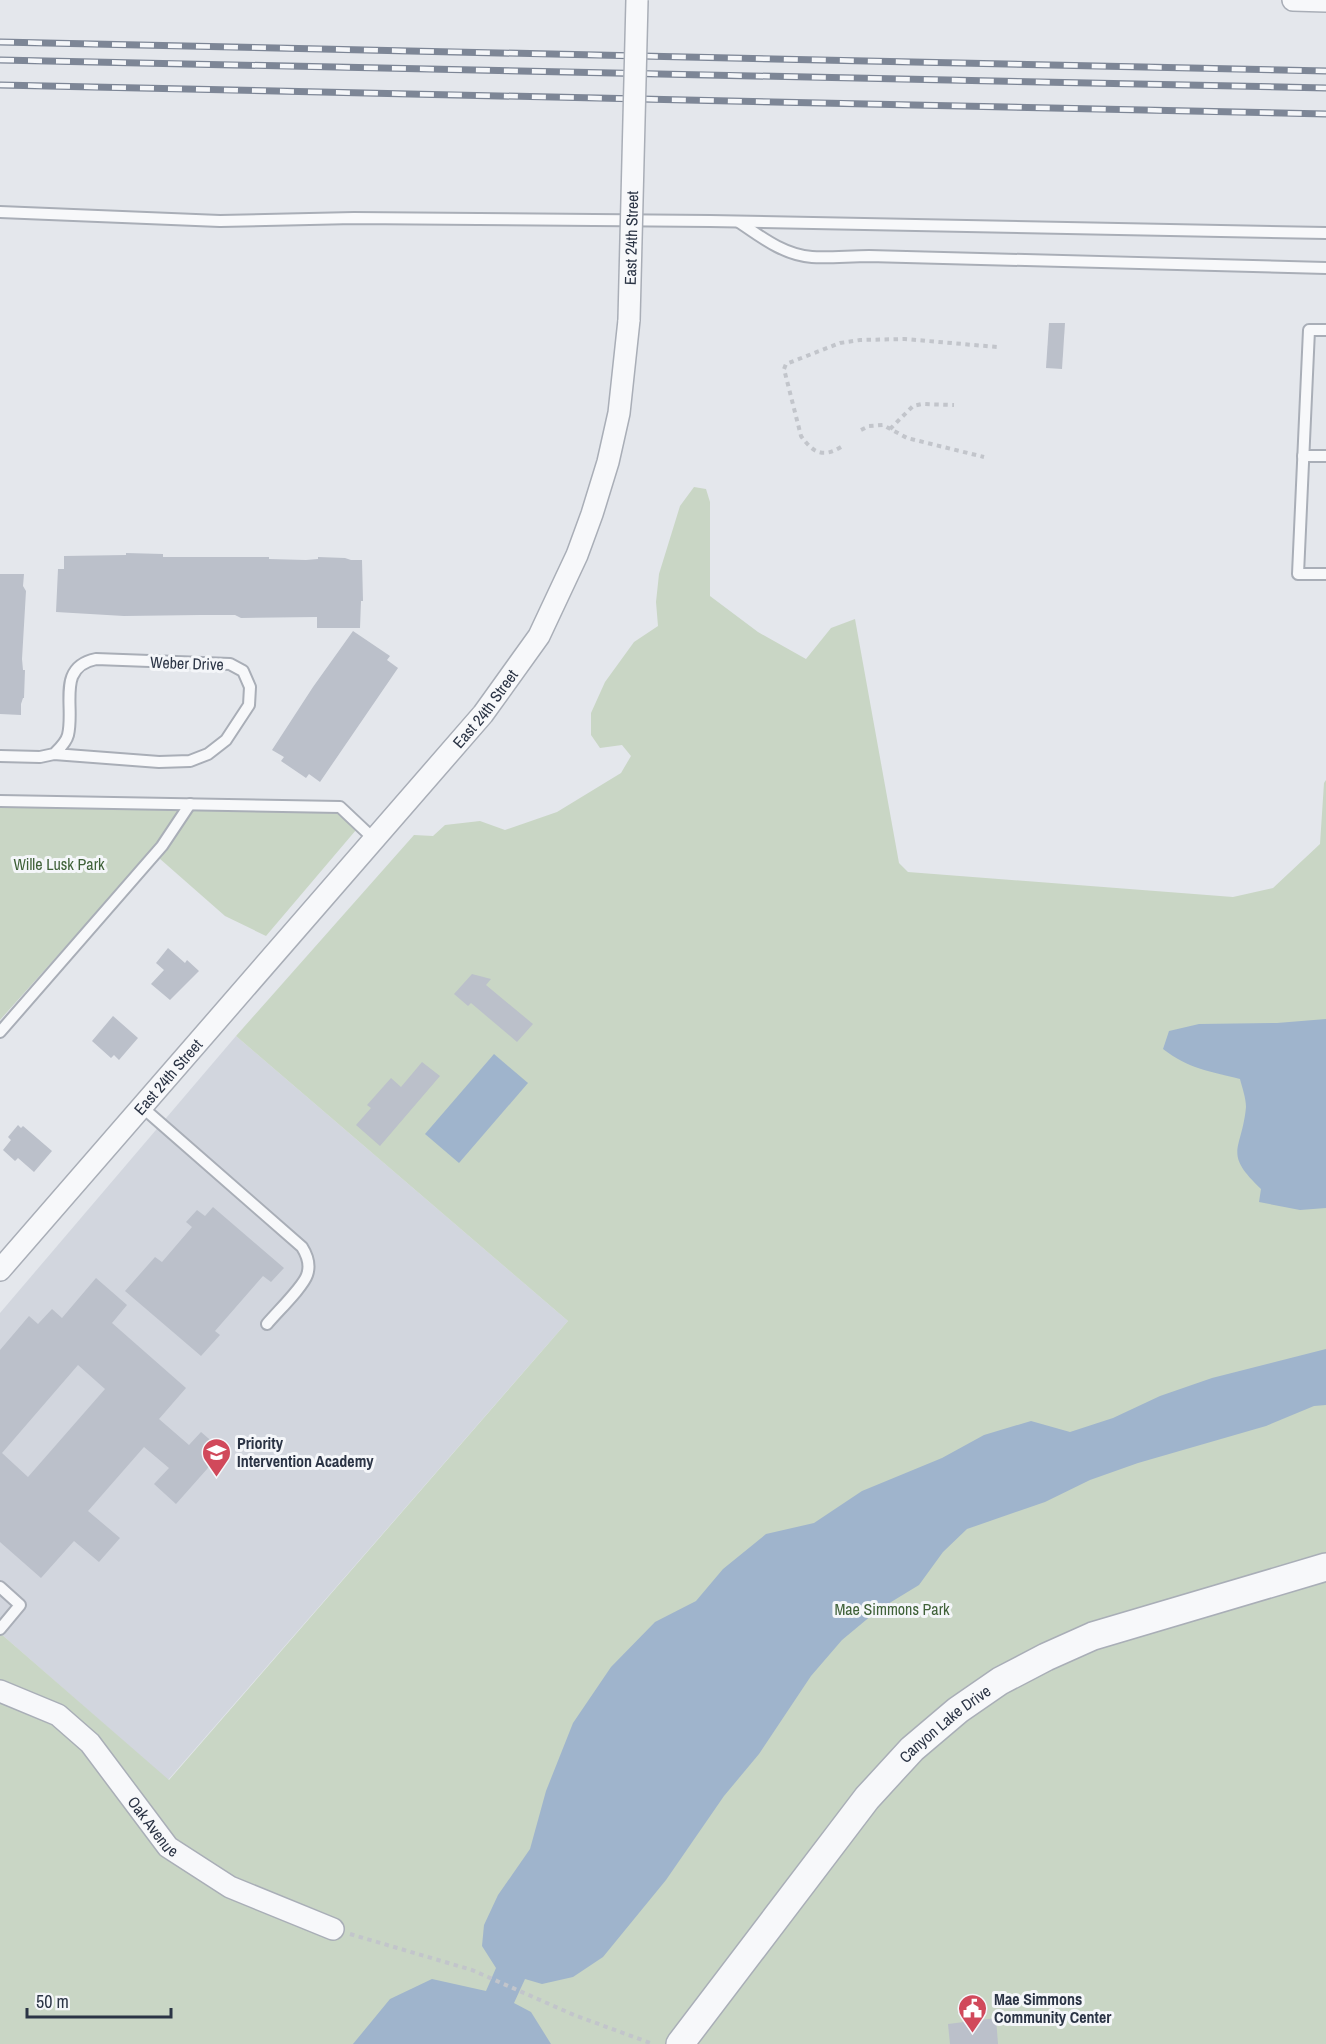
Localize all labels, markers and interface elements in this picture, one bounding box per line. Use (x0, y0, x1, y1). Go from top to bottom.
street label: East 24th Street (619, 190, 643, 285)
street label: Weber Drive (150, 651, 224, 675)
street label: East 24th Street (447, 665, 523, 753)
park label: Wille Lusk Park (13, 853, 105, 875)
street label: East 24th Street (129, 1034, 207, 1120)
place label: Priority Intervention Academy (237, 1432, 374, 1472)
school or university icon: Priority Intervention Academy (200, 1436, 232, 1478)
park label: Mae Simmons Park (834, 1598, 950, 1620)
street label: Canyon Lake Drive (894, 1680, 995, 1767)
street label: Oak Avenue (123, 1792, 183, 1862)
scale bar (27, 1981, 171, 2019)
place label: Mae Simmons Community Center (994, 1988, 1112, 2028)
text: 50 m (36, 1989, 69, 2014)
public building icon: Mae Simmons Community Center (957, 1992, 989, 2034)

